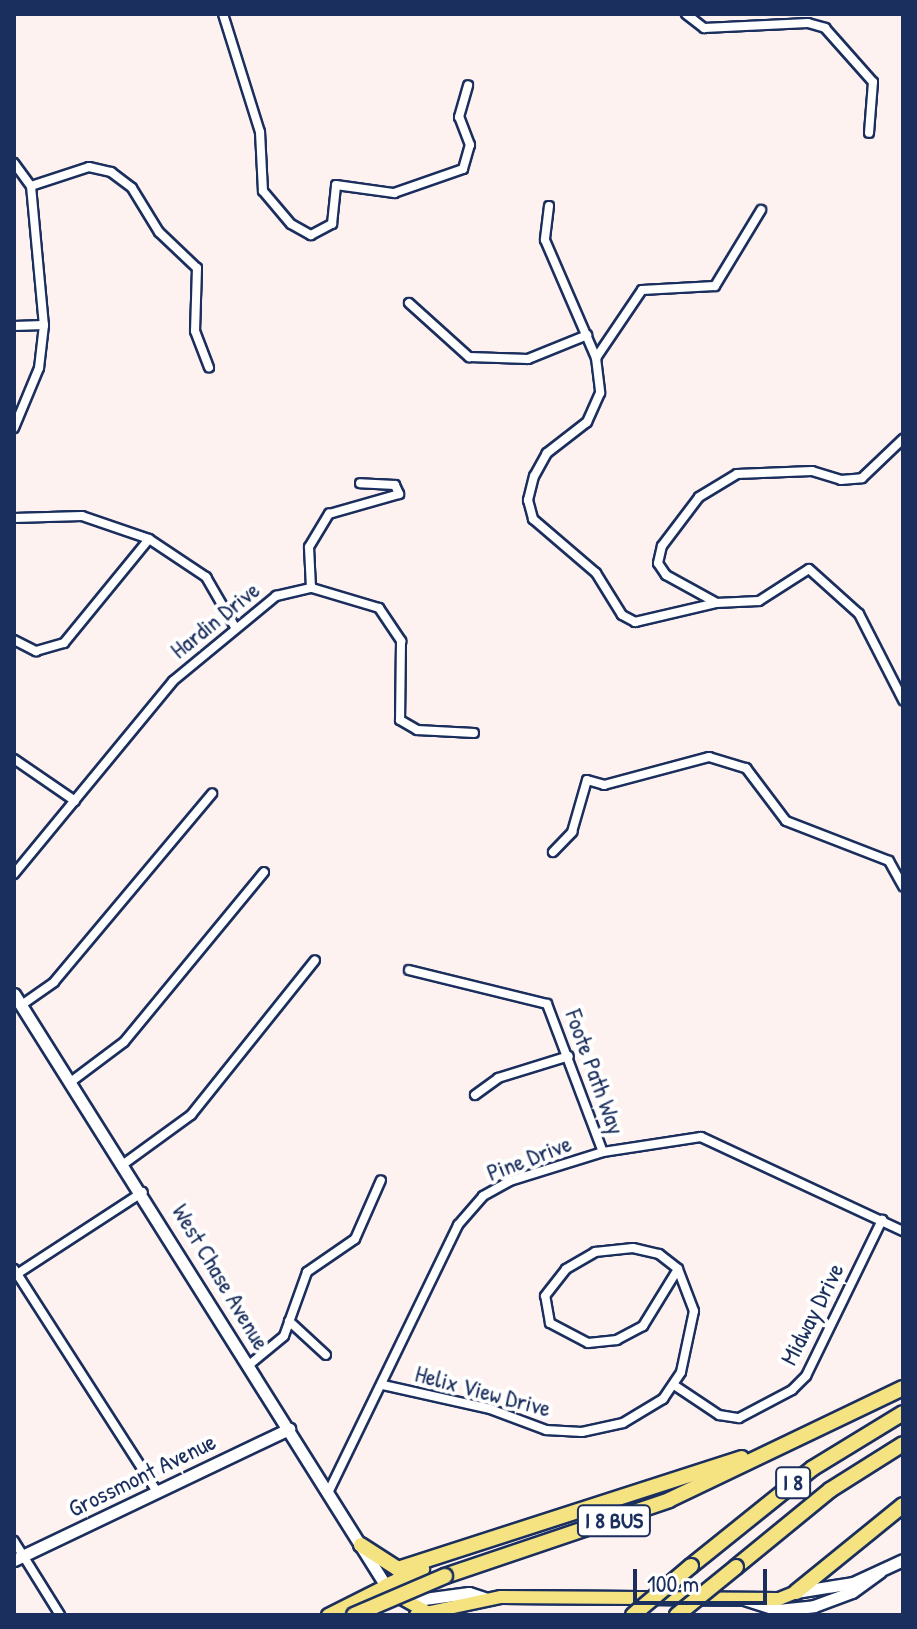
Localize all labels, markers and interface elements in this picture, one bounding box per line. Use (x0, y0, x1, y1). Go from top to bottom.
street label: Hardin Drive (165, 575, 265, 665)
street label: Foote Path Way (559, 1006, 631, 1138)
street label: Pine Drive (483, 1129, 575, 1187)
street label: West Chase Avenue (166, 1199, 276, 1355)
street label: Midway Drive (774, 1258, 850, 1370)
street label: Helix View Drive (412, 1359, 554, 1423)
street label: Grossmont Avenue (64, 1427, 220, 1523)
road number: I 8 (775, 1465, 811, 1501)
road number: I 8 BUS (576, 1503, 652, 1539)
scale bar (637, 1553, 771, 1603)
text: 100 m (647, 1567, 699, 1599)

